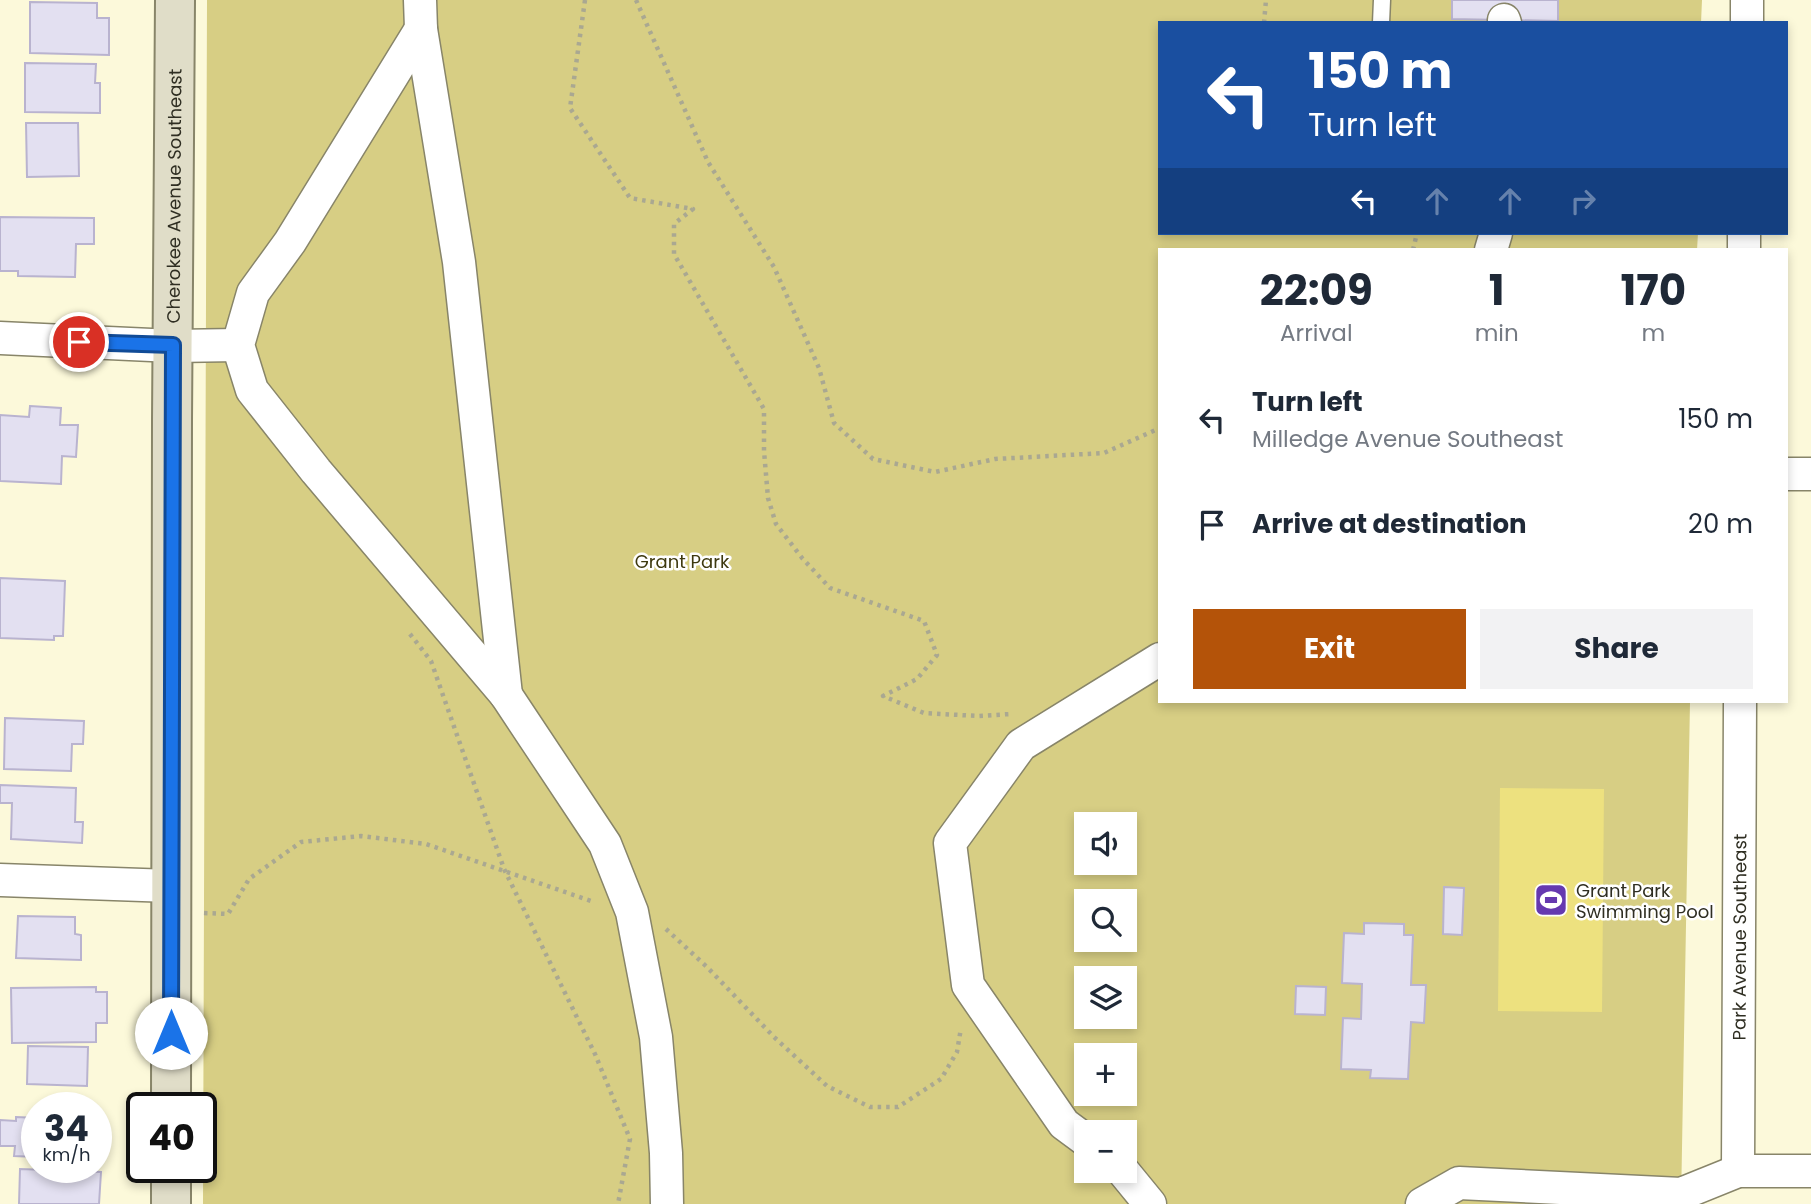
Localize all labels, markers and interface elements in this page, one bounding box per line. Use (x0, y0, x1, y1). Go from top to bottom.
text: 150 m (1308, 37, 1453, 105)
icon: left (1193, 49, 1284, 140)
street label: Cherokee Avenue Southeast (160, 69, 187, 323)
text: Turn left (1308, 102, 1437, 147)
icon: left (1345, 182, 1383, 220)
icon: ahead (1418, 182, 1456, 220)
icon: ahead (1491, 182, 1529, 220)
icon: right (1564, 182, 1602, 220)
text: 22:09 (1260, 261, 1373, 320)
text: 1 (1489, 261, 1505, 320)
text: 170 (1621, 261, 1686, 320)
pin (49, 312, 109, 372)
text: Arrival (1280, 317, 1353, 349)
text: min (1475, 317, 1519, 349)
text: m (1642, 317, 1665, 349)
icon: arrive (60, 323, 98, 361)
text: Turn left (1252, 384, 1363, 420)
icon: left (1193, 401, 1231, 439)
text: 150 m (1678, 401, 1753, 437)
text: Milledge Avenue Southeast (1252, 423, 1563, 455)
icon: arrive (1193, 506, 1231, 544)
text: Arrive at destination (1252, 506, 1527, 542)
text: 20 m (1688, 506, 1753, 542)
park label: Grant Park (635, 549, 730, 574)
button: Exit (1193, 609, 1466, 689)
button: Share (1480, 609, 1753, 689)
map controls (1074, 812, 1137, 1183)
button: sound (1074, 812, 1137, 875)
street label: Park Avenue Southeast (1726, 833, 1752, 1041)
place label: Grant Park Swimming Pool (1576, 878, 1714, 924)
sports icon: Grant Park Swimming Pool (1532, 881, 1570, 919)
button: search (1074, 889, 1137, 952)
button: layers (1074, 966, 1137, 1029)
position arrow (134, 996, 208, 1070)
button: + (1074, 1043, 1137, 1106)
speed limit sign: 40 (126, 1092, 217, 1183)
text: 34 (44, 1104, 89, 1153)
button: − (1074, 1120, 1137, 1183)
text: km/h (43, 1142, 90, 1167)

